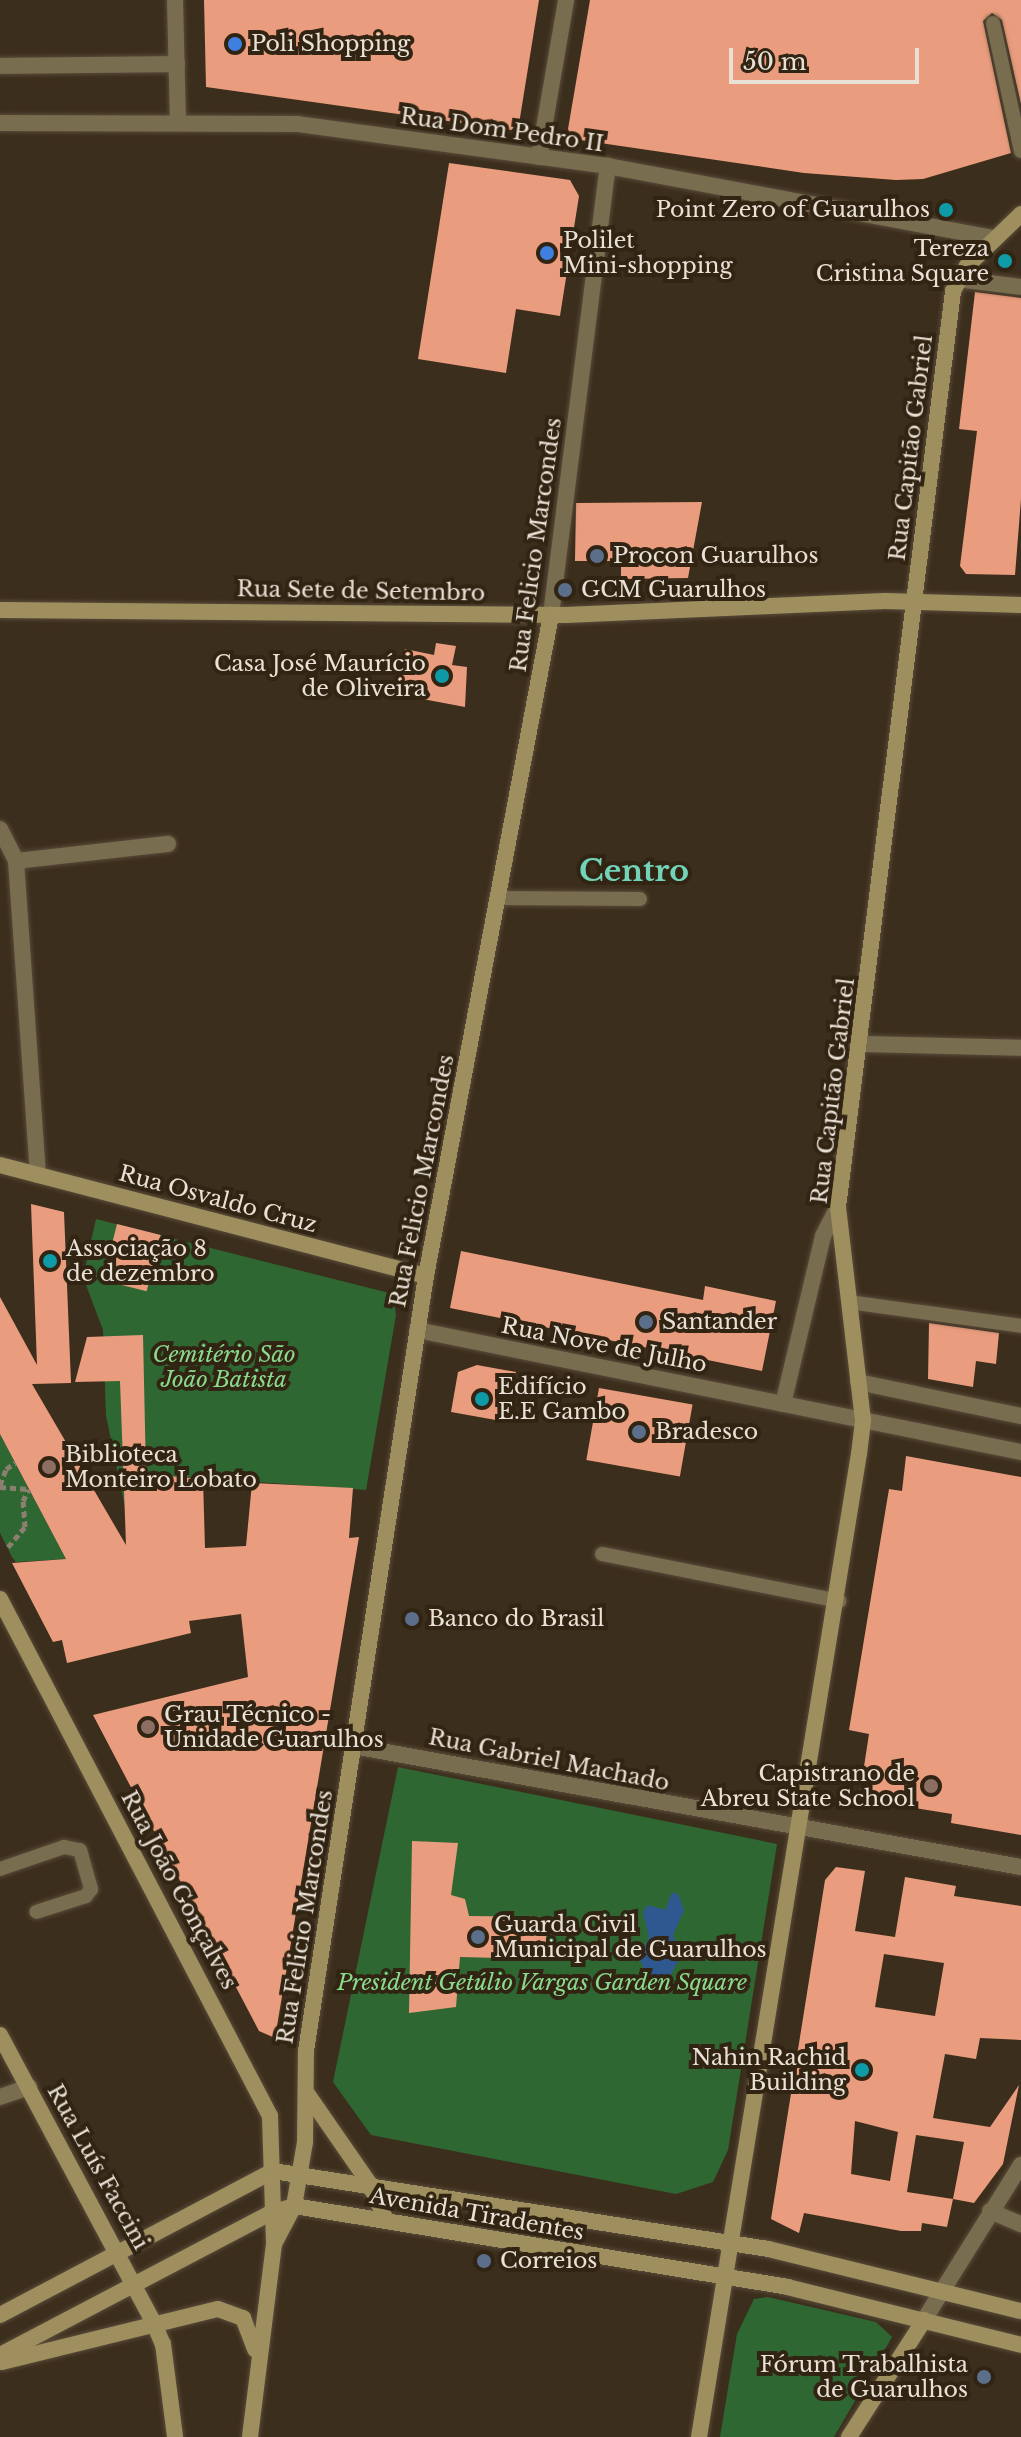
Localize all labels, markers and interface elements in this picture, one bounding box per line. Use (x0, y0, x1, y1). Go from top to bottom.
place label: Poli Shopping (251, 31, 410, 57)
scale bar (733, 32, 923, 82)
marker: Poli Shopping (226, 35, 244, 53)
text: 50 m (743, 47, 806, 76)
street label: Rua Dom Pedro II (398, 103, 606, 157)
place label: Point Zero of Guarulhos (656, 197, 930, 223)
marker: Point Zero of Guarulhos (937, 201, 955, 219)
place label: Polilet Mini-shopping (563, 227, 733, 278)
place label: Tereza Cristina Square (816, 235, 989, 286)
marker: Polilet Mini-shopping (538, 244, 556, 262)
marker: Tereza Cristina Square (996, 252, 1014, 270)
street label: Rua Capitão Gabriel (884, 333, 938, 563)
street label: Rua Felicio Marcondes (505, 416, 567, 674)
place label: Procon Guarulhos (613, 543, 818, 569)
marker: Procon Guarulhos (588, 547, 606, 565)
street label: Rua Sete de Setembro (236, 576, 486, 606)
place label: GCM Guarulhos (581, 577, 766, 603)
marker: GCM Guarulhos (556, 581, 574, 599)
place label: Casa José Maurício de Oliveira (214, 650, 426, 702)
marker: Casa José Maurício de Oliveira (433, 667, 451, 685)
district label: Centro (579, 853, 689, 889)
street label: Rua Capitão Gabriel (806, 976, 860, 1206)
street label: Rua Felicio Marcondes (385, 1052, 459, 1310)
street label: Rua Osvaldo Cruz (116, 1160, 320, 1238)
place label: Associação 8 de dezembro (66, 1235, 215, 1286)
marker: Associação 8 de dezembro (41, 1252, 59, 1270)
place label: Santander (662, 1309, 777, 1335)
street label: Rua Nove de Julho (499, 1312, 709, 1378)
marker: Santander (637, 1313, 655, 1331)
park label: Cemitério São João Batista (152, 1341, 296, 1392)
place label: Edifício E.E Gambo (498, 1373, 626, 1424)
marker: Edifício E.E Gambo (473, 1390, 491, 1408)
place label: Bradesco (655, 1419, 758, 1445)
marker: Bradesco (630, 1423, 648, 1441)
place label: Biblioteca Monteiro Lobato (65, 1441, 257, 1492)
marker: Biblioteca Monteiro Lobato (40, 1458, 58, 1476)
place label: Banco do Brasil (428, 1606, 604, 1632)
marker: Banco do Brasil (403, 1610, 421, 1628)
place label: Grau Técnico - Unidade Guarulhos (164, 1701, 384, 1752)
marker: Grau Técnico - Unidade Guarulhos (139, 1718, 157, 1736)
street label: Rua Gabriel Machado (426, 1724, 672, 1796)
place label: Capistrano de Abreu State School (701, 1760, 915, 1812)
marker: Capistrano de Abreu State School (922, 1777, 940, 1795)
street label: Rua João Gonçalves (115, 1786, 243, 1994)
street label: Rua Felicio Marcondes (272, 1788, 338, 2046)
place label: Guarda Civil Municipal de Guarulhos (494, 1911, 767, 1962)
marker: Guarda Civil Municipal de Guarulhos (469, 1928, 487, 1946)
park label: President Getúlio Vargas Garden Square (337, 1970, 747, 1996)
place label: Nahin Rachid Building (692, 2044, 846, 2096)
marker: Nahin Rachid Building (853, 2061, 871, 2079)
street label: Rua Luís Faccini (42, 2080, 154, 2254)
street label: Avenida Tiradentes (367, 2182, 587, 2246)
place label: Correios (500, 2248, 597, 2274)
marker: Correios (475, 2252, 493, 2270)
place label: Fórum Trabalhista de Guarulhos (759, 2351, 968, 2402)
marker: Fórum Trabalhista de Guarulhos (975, 2368, 993, 2386)

